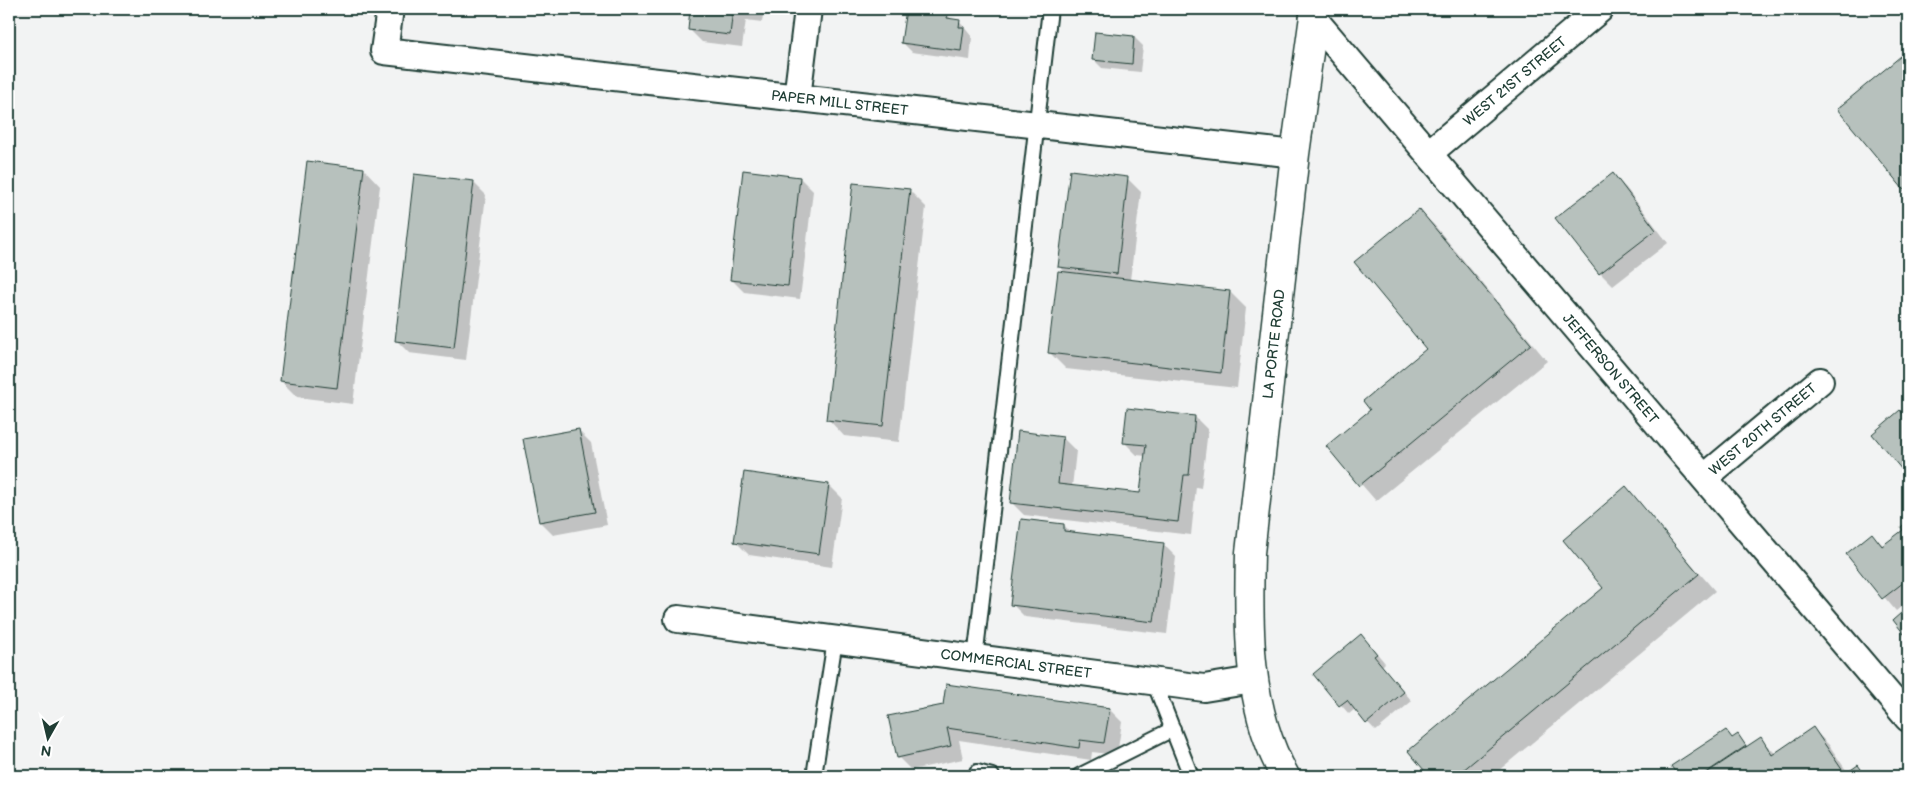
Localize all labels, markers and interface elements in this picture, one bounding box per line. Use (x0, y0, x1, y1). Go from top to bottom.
street label: WEST 21ST STREET (1460, 32, 1570, 129)
street label: PAPER MILL STREET (770, 86, 910, 119)
street label: LA PORTE ROAD (1259, 288, 1288, 400)
street label: JEFFERSON STREET (1559, 310, 1663, 428)
street label: WEST 20TH STREET (1705, 379, 1820, 479)
street label: COMMERCIAL STREET (940, 645, 1093, 682)
north arrow (22, 712, 72, 762)
text: N (40, 741, 53, 760)

